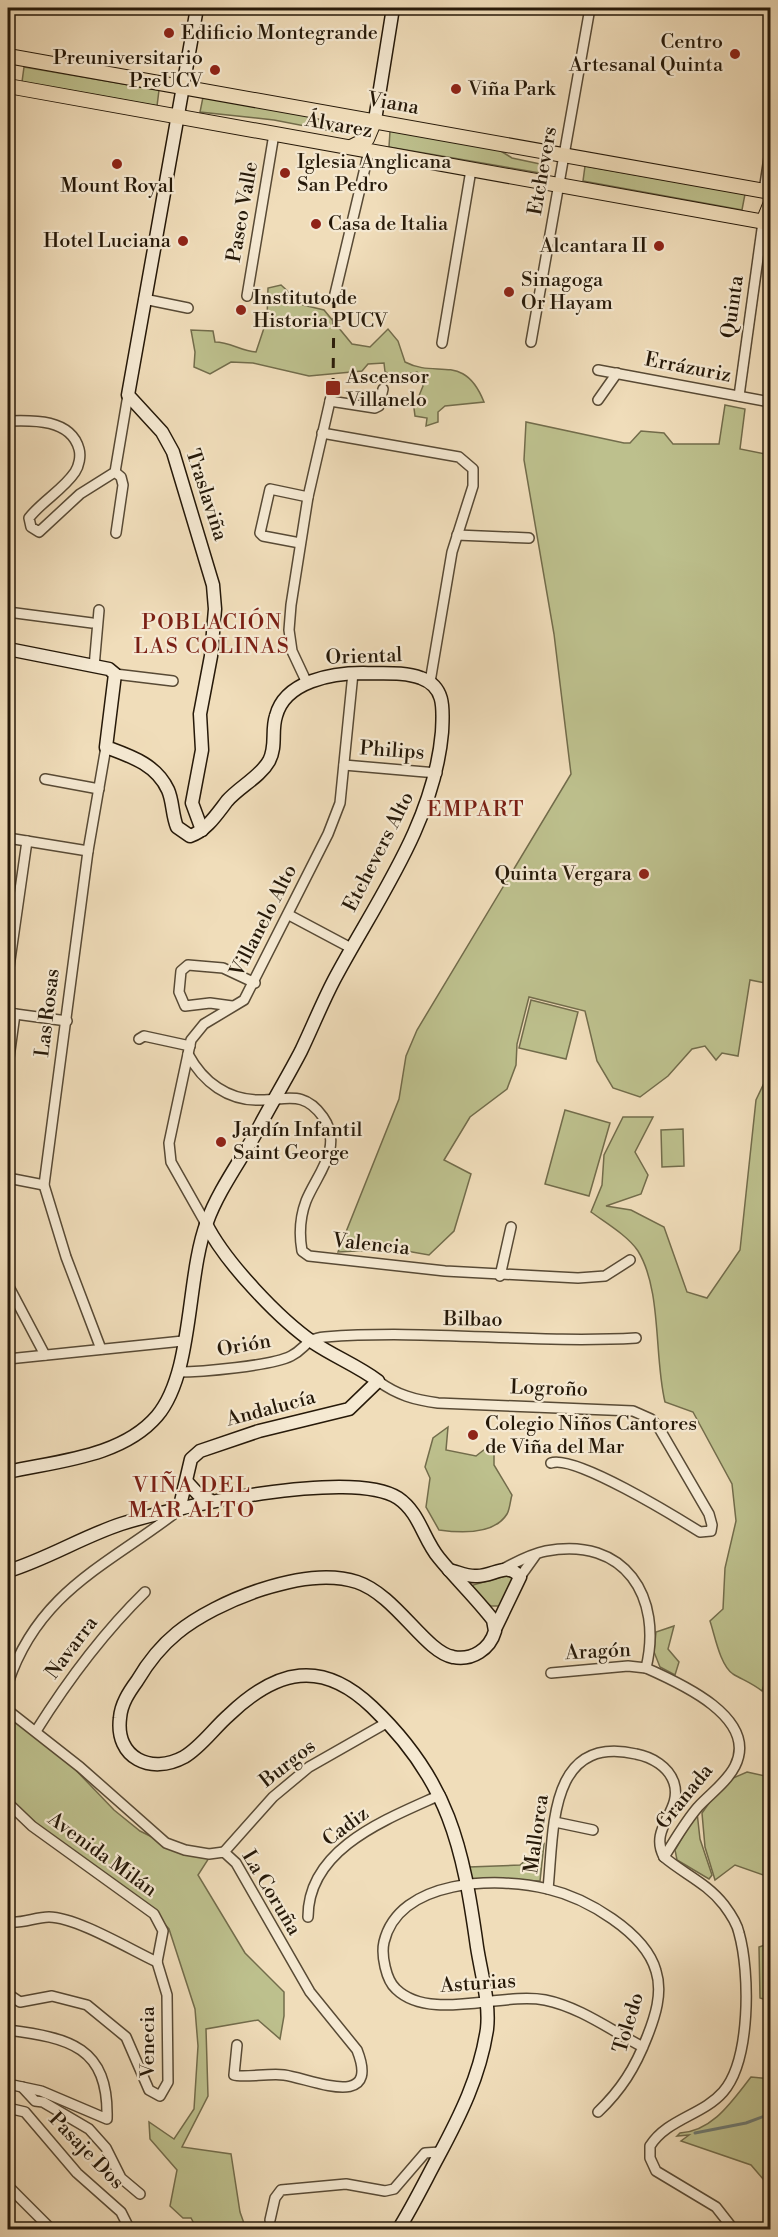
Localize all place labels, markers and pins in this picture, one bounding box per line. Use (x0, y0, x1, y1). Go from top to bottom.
place label: Edificio Montegrande (181, 21, 378, 46)
marker: Edificio Montegrande (162, 26, 176, 40)
place label: Centro Artesanal Quinta (568, 30, 724, 78)
place label: Preuniversitario PreUCV (53, 46, 204, 94)
marker: Centro Artesanal Quinta (728, 47, 742, 61)
marker: Preuniversitario PreUCV (208, 63, 222, 77)
place label: Viña Park (467, 77, 557, 102)
marker: Viña Park (449, 82, 463, 96)
place label: Iglesia Anglicana San Pedro (297, 150, 452, 198)
marker: Mount Royal (110, 157, 124, 171)
marker: Iglesia Anglicana San Pedro (278, 166, 292, 180)
place label: Mount Royal (60, 174, 174, 199)
place label: Casa de Italia (328, 212, 449, 237)
marker: Casa de Italia (309, 217, 323, 231)
place label: Hotel Luciana (43, 229, 172, 254)
marker: Hotel Luciana (176, 234, 190, 248)
place label: Alcantara II (539, 234, 647, 259)
marker: Alcantara II (652, 239, 666, 253)
place label: Sinagoga Or Hayam (521, 268, 613, 316)
marker: Sinagoga Or Hayam (502, 285, 516, 299)
place label: Instituto de Historia PUCV (253, 286, 389, 334)
marker: Instituto de Historia PUCV (234, 303, 248, 317)
place label: Ascensor Villanelo (345, 365, 430, 413)
marker: Ascensor Villanelo (324, 379, 342, 397)
place label: Quinta Vergara (494, 862, 633, 887)
marker: Quinta Vergara (637, 867, 651, 881)
place label: Jardín Infantil Saint George (232, 1118, 363, 1166)
marker: Jardín Infantil Saint George (214, 1135, 228, 1149)
place label: Colegio Niños Cantores de Viña del Mar (485, 1412, 697, 1460)
marker: Colegio Niños Cantores de Viña del Mar (466, 1428, 480, 1442)

